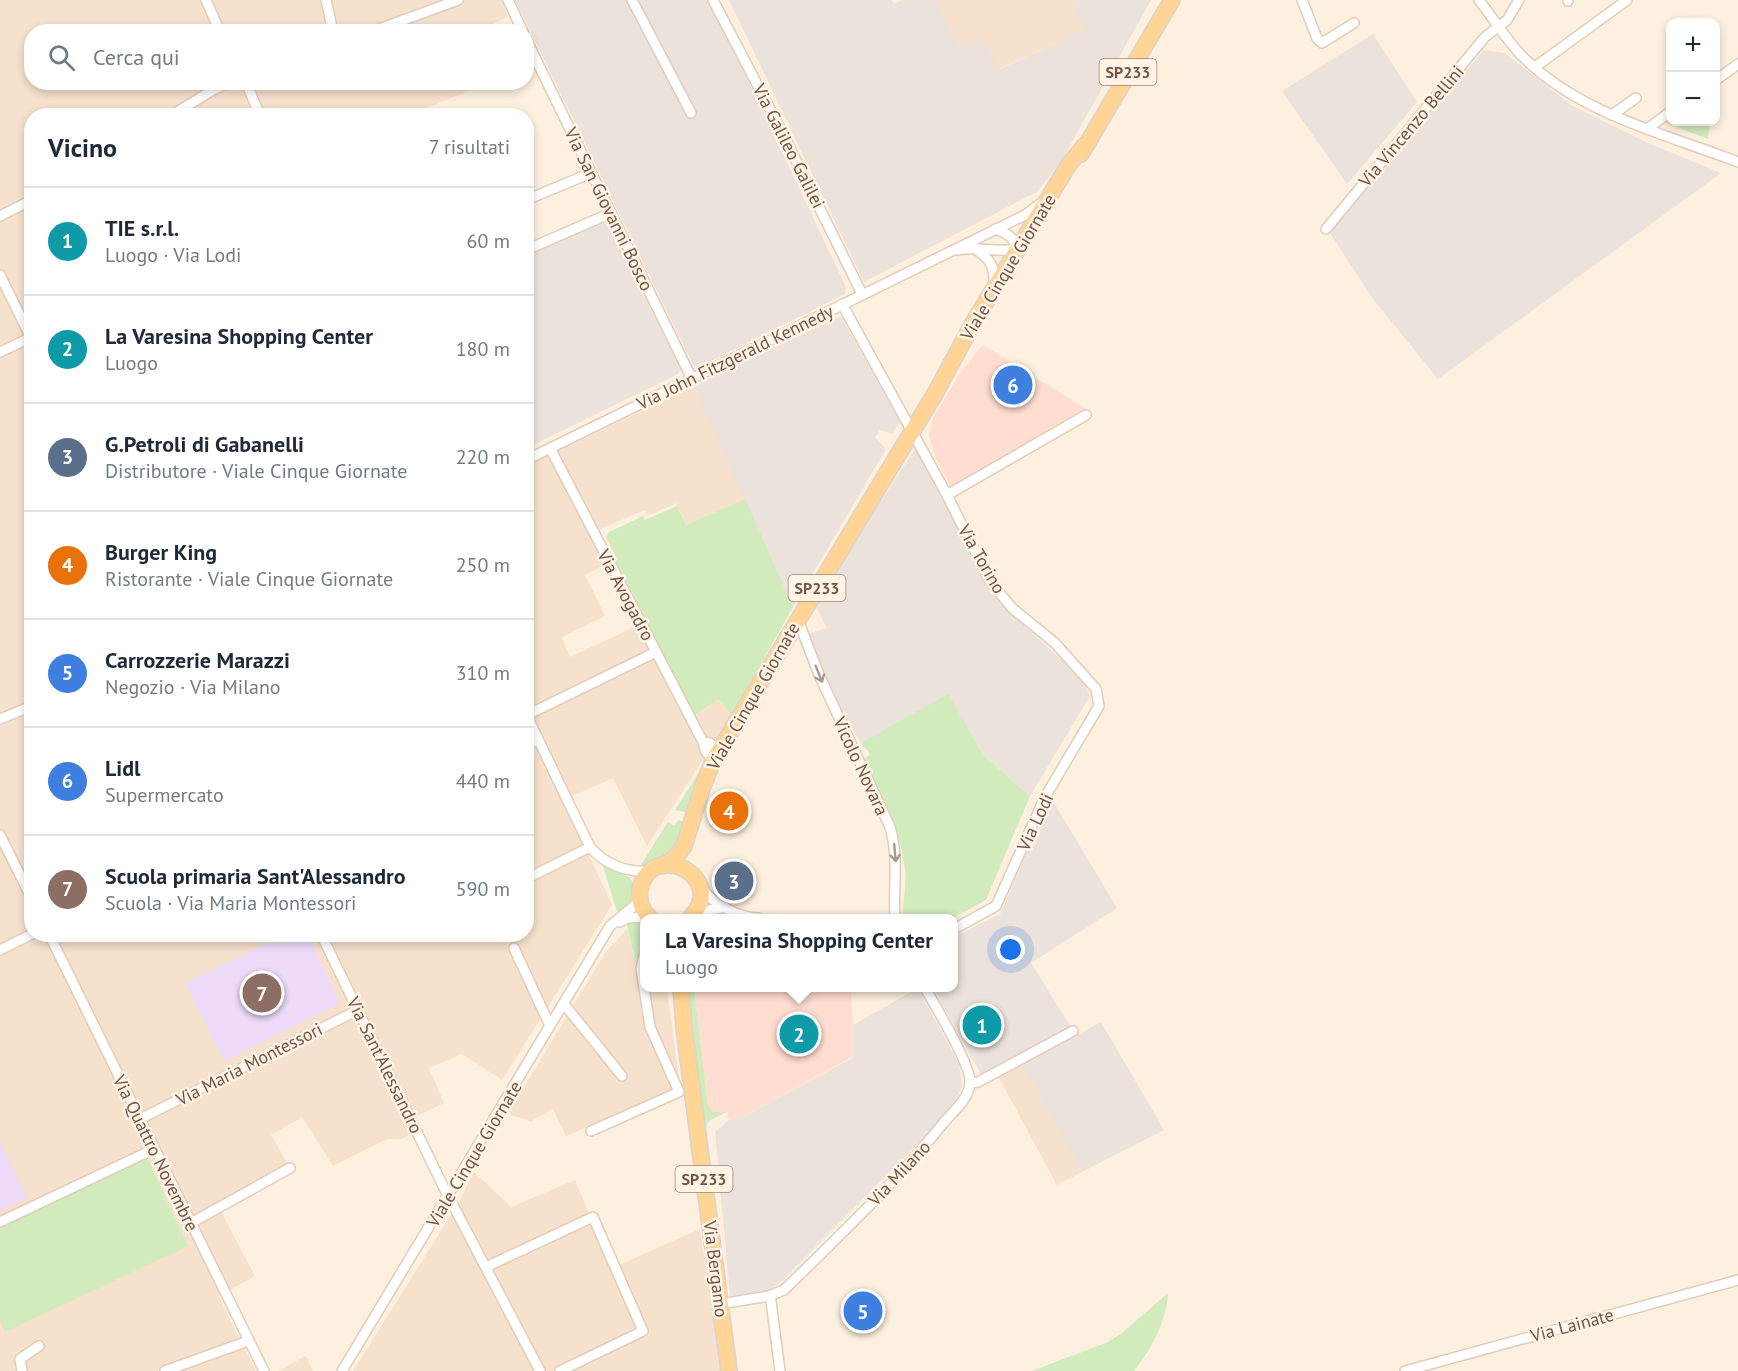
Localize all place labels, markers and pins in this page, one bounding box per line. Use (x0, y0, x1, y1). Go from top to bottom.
pin: 6 (994, 362, 1032, 408)
pin: 4 (710, 788, 748, 834)
pin: 3 (714, 858, 754, 904)
pin: 7 (242, 970, 282, 1016)
pin: 1 (962, 1002, 1002, 1048)
pin: 2 (780, 1012, 818, 1056)
pin: 5 (844, 1288, 882, 1334)

